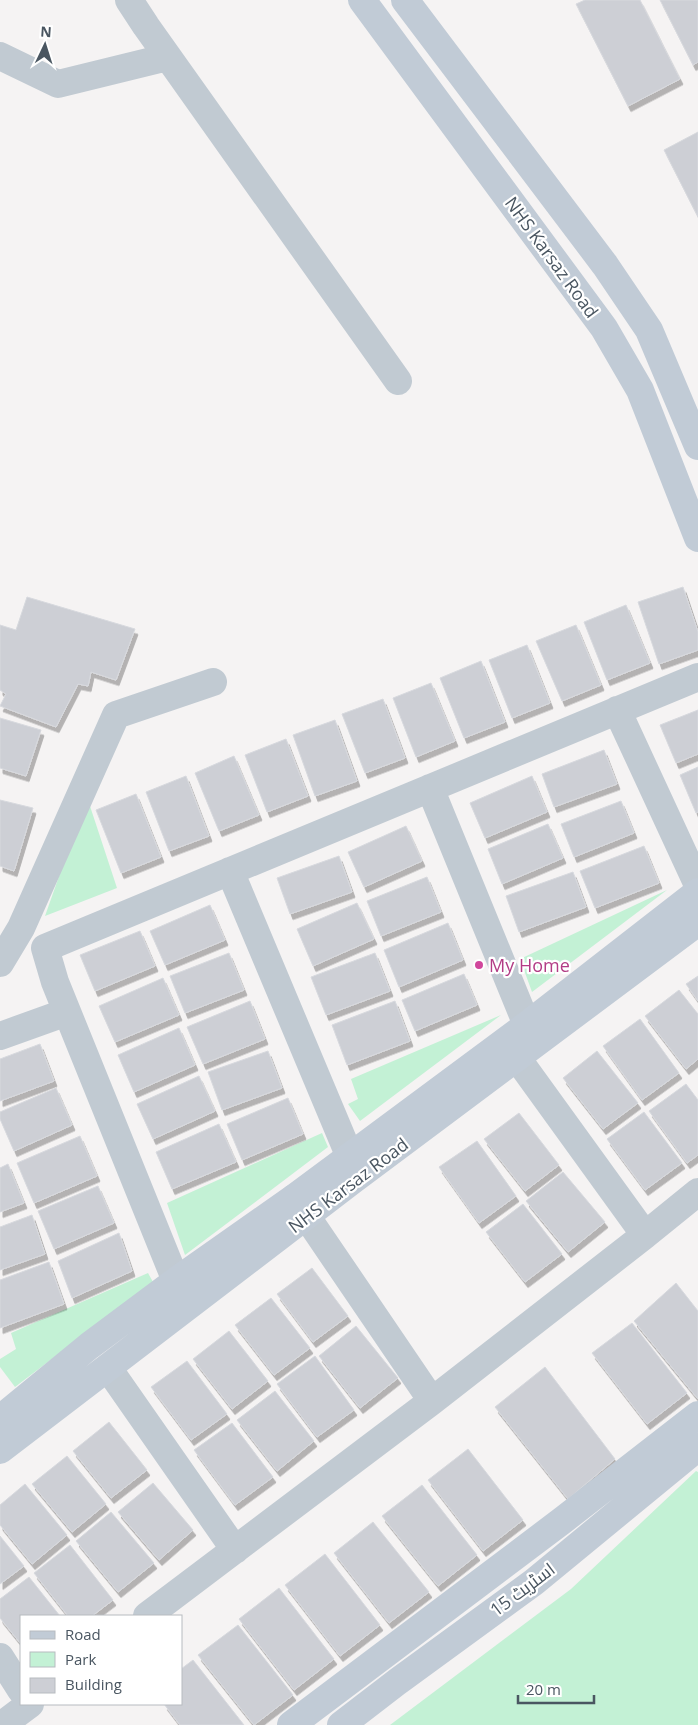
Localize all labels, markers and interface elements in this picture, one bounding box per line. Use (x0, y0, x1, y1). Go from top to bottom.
north arrow (20, 20, 70, 70)
text: N (40, 22, 52, 41)
street label: NHS Karsaz Road (500, 192, 604, 322)
place label: My Home (489, 953, 570, 977)
marker: My Home (473, 959, 485, 971)
street label: NHS Karsaz Road (283, 1132, 413, 1238)
street label: اسٹریٹ 15 (485, 1557, 559, 1621)
legend (20, 1615, 182, 1705)
text: Road (65, 1624, 101, 1644)
text: Park (65, 1649, 96, 1669)
scale bar (518, 1672, 594, 1704)
text: Building (65, 1674, 122, 1694)
text: 20 m (526, 1679, 561, 1699)

